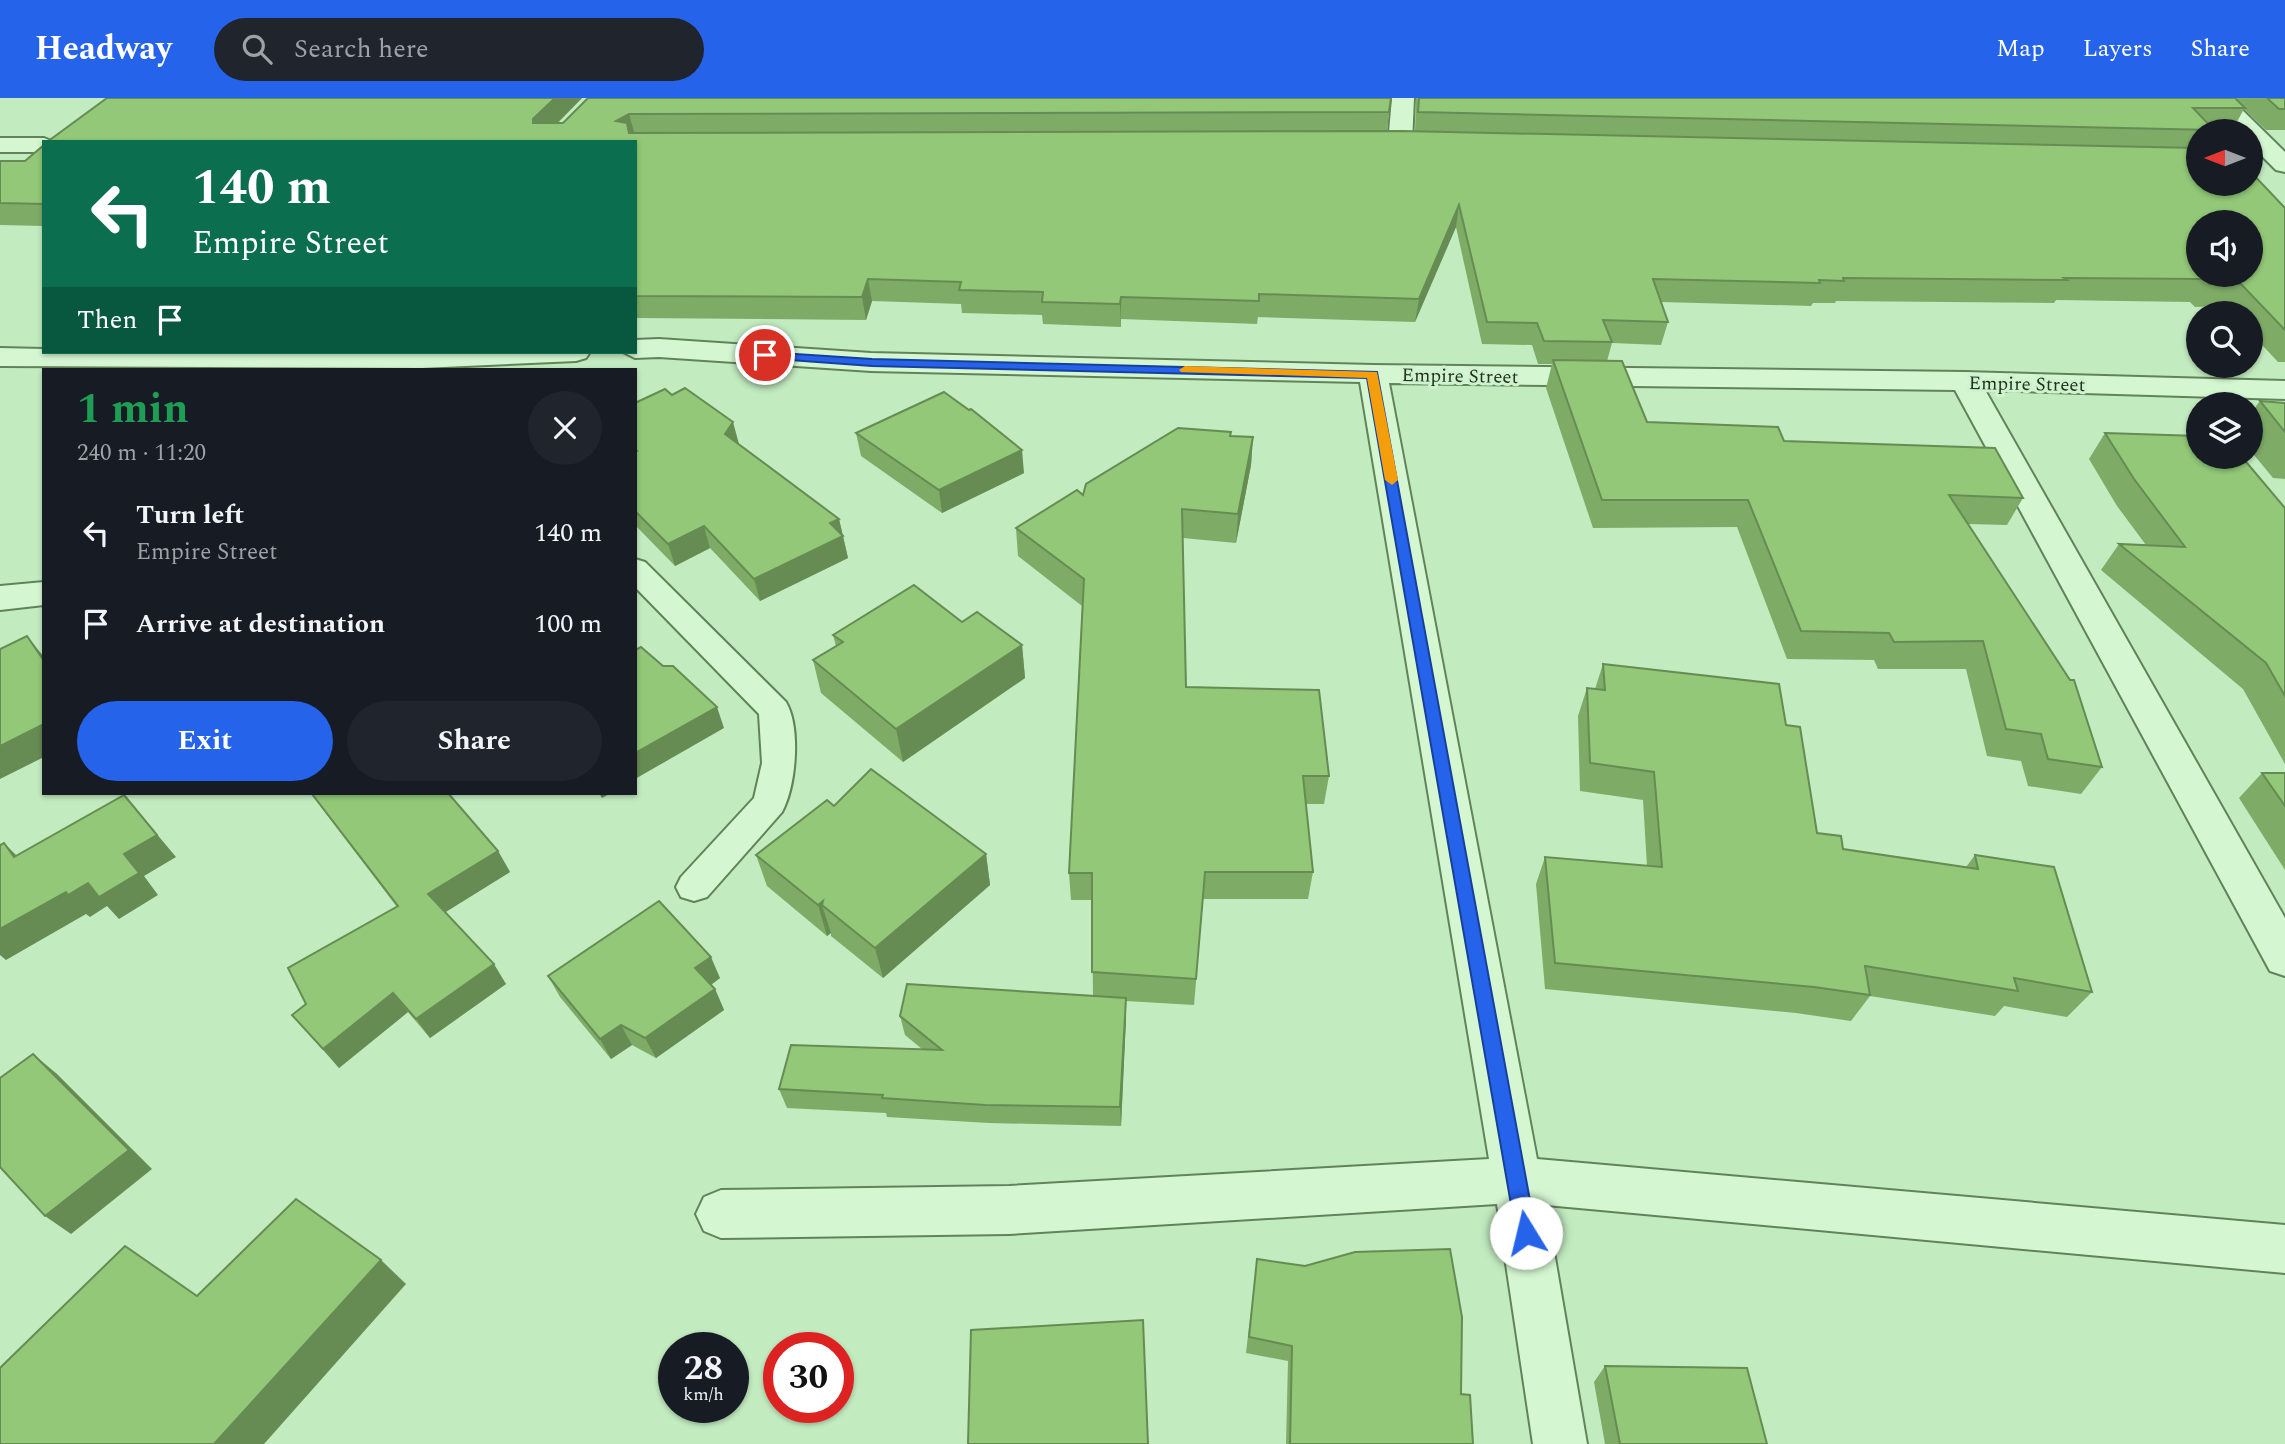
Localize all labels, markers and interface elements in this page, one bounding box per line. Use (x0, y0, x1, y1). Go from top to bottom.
search box (214, 18, 704, 81)
text: Headway (35, 24, 172, 74)
text: Search here (294, 29, 429, 69)
icon: search (238, 30, 276, 68)
text: Map (1996, 31, 2045, 67)
text: Layers (2083, 31, 2153, 67)
text: Share (2191, 31, 2250, 67)
north arrow (2186, 119, 2263, 196)
map controls (2186, 119, 2263, 469)
text: 140 m (192, 151, 331, 226)
icon: left (77, 168, 168, 259)
button: sound (2186, 210, 2263, 287)
text: Empire Street (192, 219, 389, 268)
text: Then (77, 300, 137, 340)
icon: arrive (151, 301, 189, 339)
button: search (2186, 301, 2263, 378)
pin (735, 325, 795, 385)
icon: arrive (746, 336, 784, 374)
street label: Empire Street (1401, 361, 1519, 392)
street label: Empire Street (1968, 369, 2086, 400)
text: 1 min (77, 378, 189, 441)
button: close (528, 391, 602, 465)
button: layers (2186, 392, 2263, 469)
text: 240 m · 11:20 (77, 436, 206, 471)
text: Turn left (136, 495, 244, 535)
text: 140 m (534, 513, 602, 553)
icon: left (77, 514, 115, 552)
text: Empire Street (136, 535, 277, 570)
text: Arrive at destination (136, 604, 385, 644)
text: 100 m (534, 604, 602, 644)
icon: arrive (77, 605, 115, 643)
button: Exit (77, 701, 333, 781)
button: Share (347, 701, 602, 781)
position arrow (1489, 1196, 1563, 1270)
speed limit sign: 30 (763, 1332, 854, 1423)
text: 28 (684, 1342, 723, 1395)
text: km/h (683, 1381, 724, 1408)

